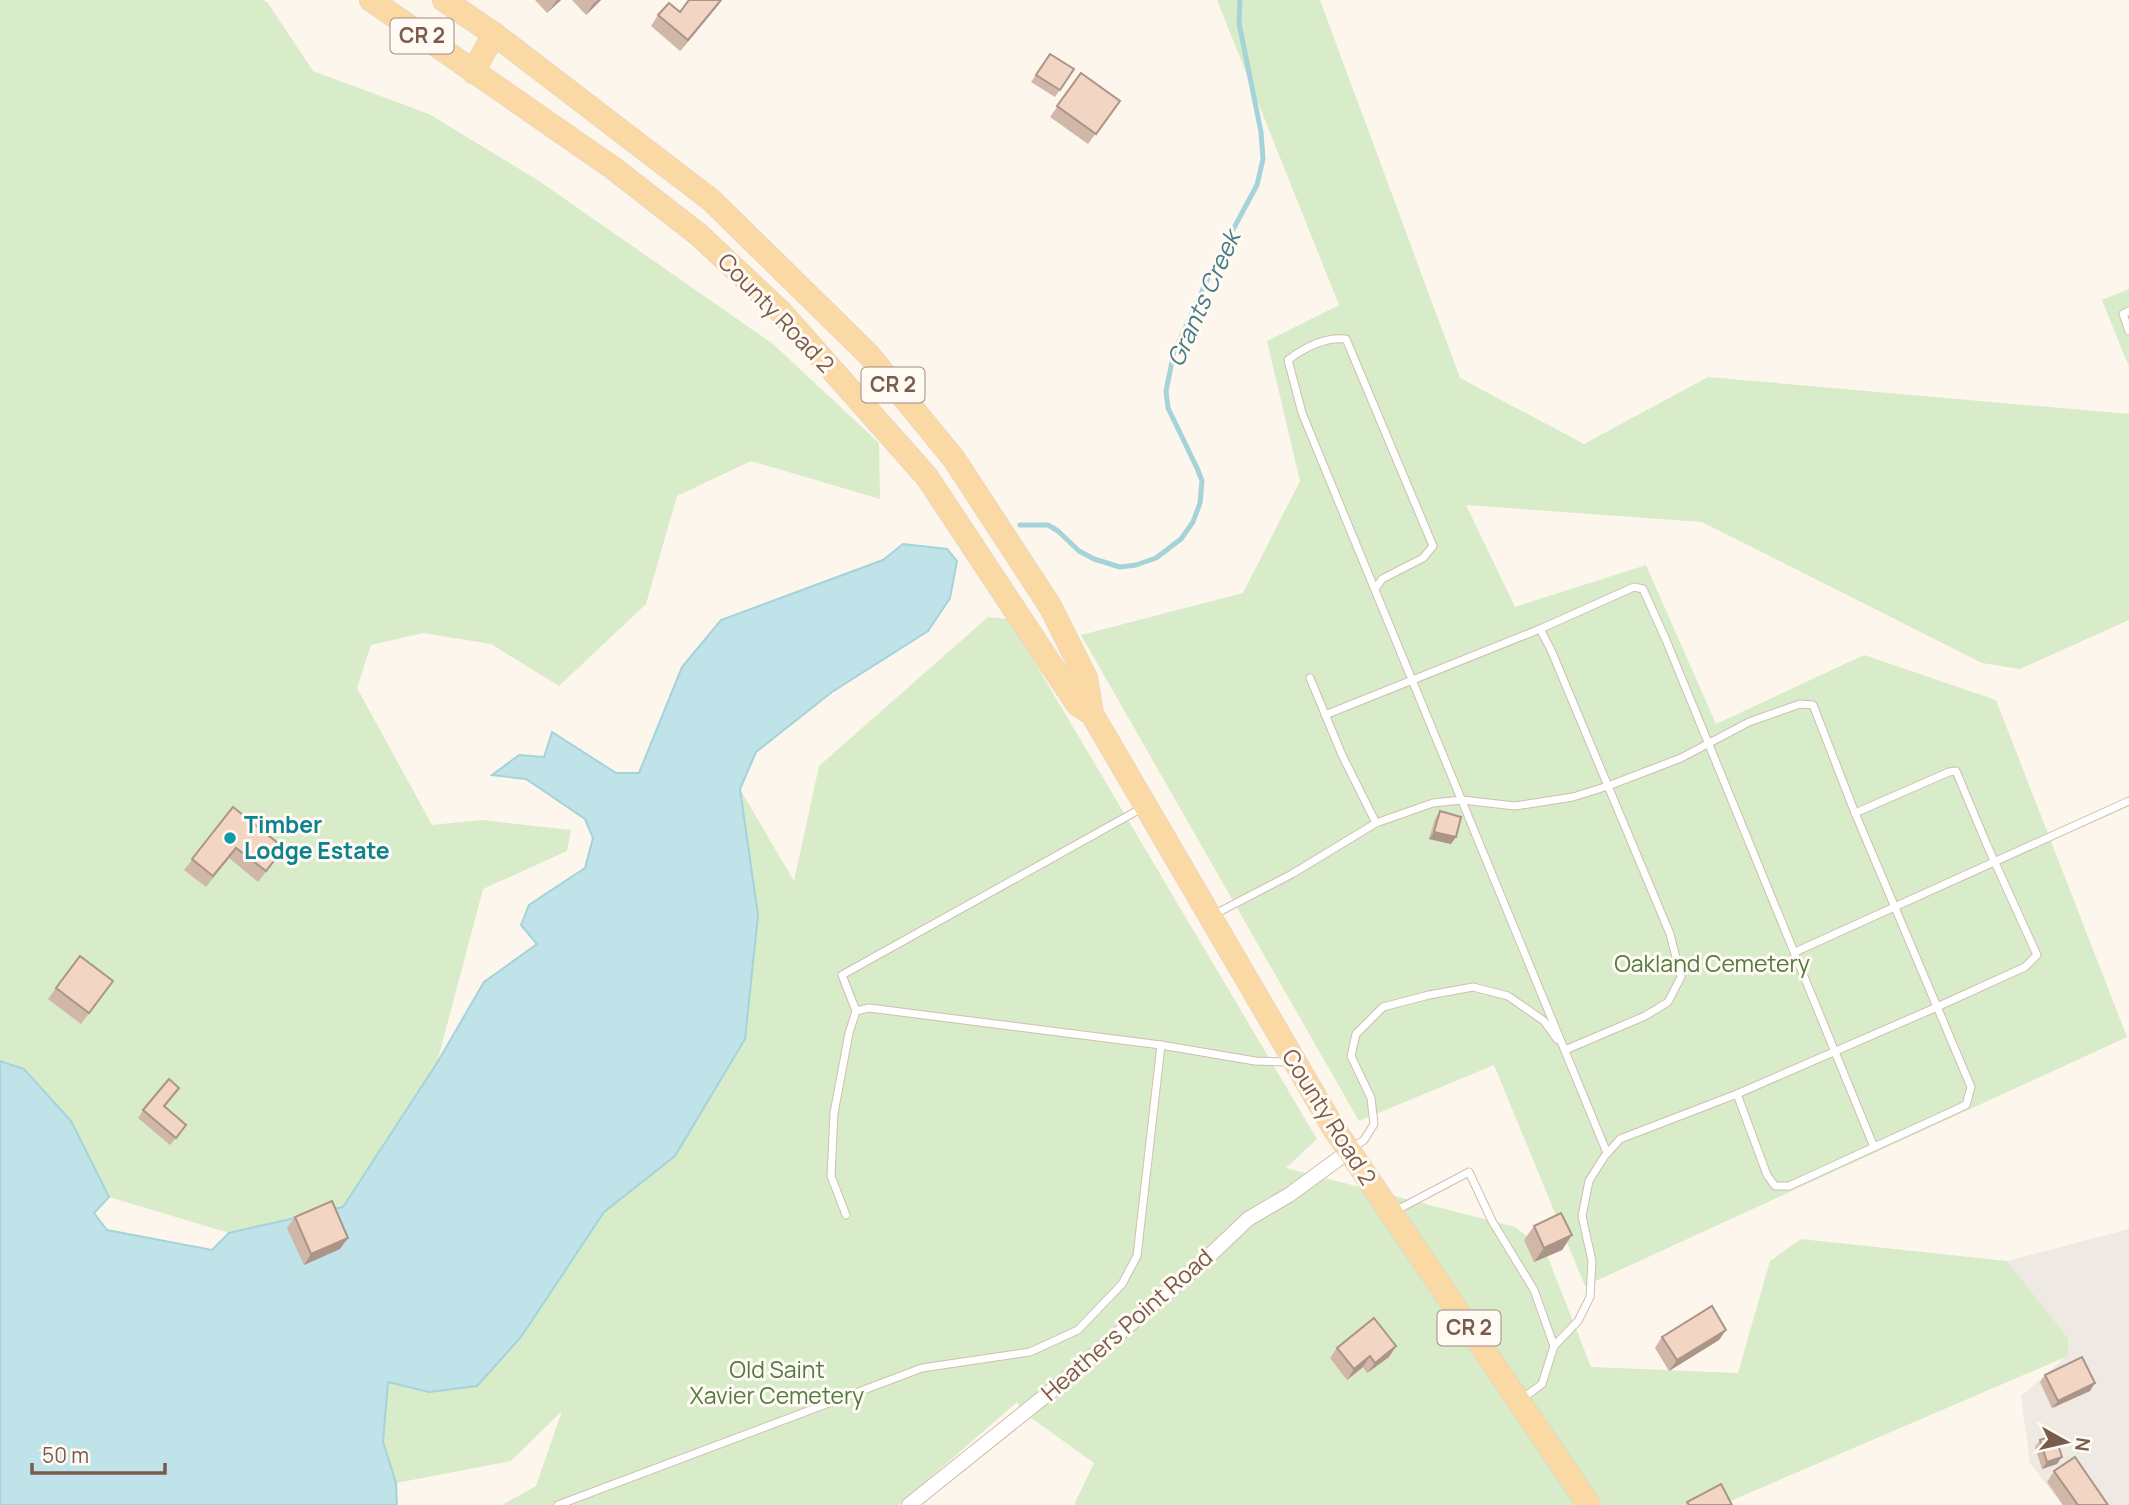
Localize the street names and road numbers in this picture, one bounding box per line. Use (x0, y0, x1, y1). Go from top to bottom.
road number: CR 2 (390, 19, 453, 54)
street label: County Road 2 (711, 245, 842, 379)
road number: CR 2 (862, 368, 924, 402)
street label: County Road 2 (1275, 1042, 1385, 1191)
street label: Heathers Point Road (1034, 1241, 1219, 1408)
road number: CR 2 (1438, 1310, 1500, 1346)

